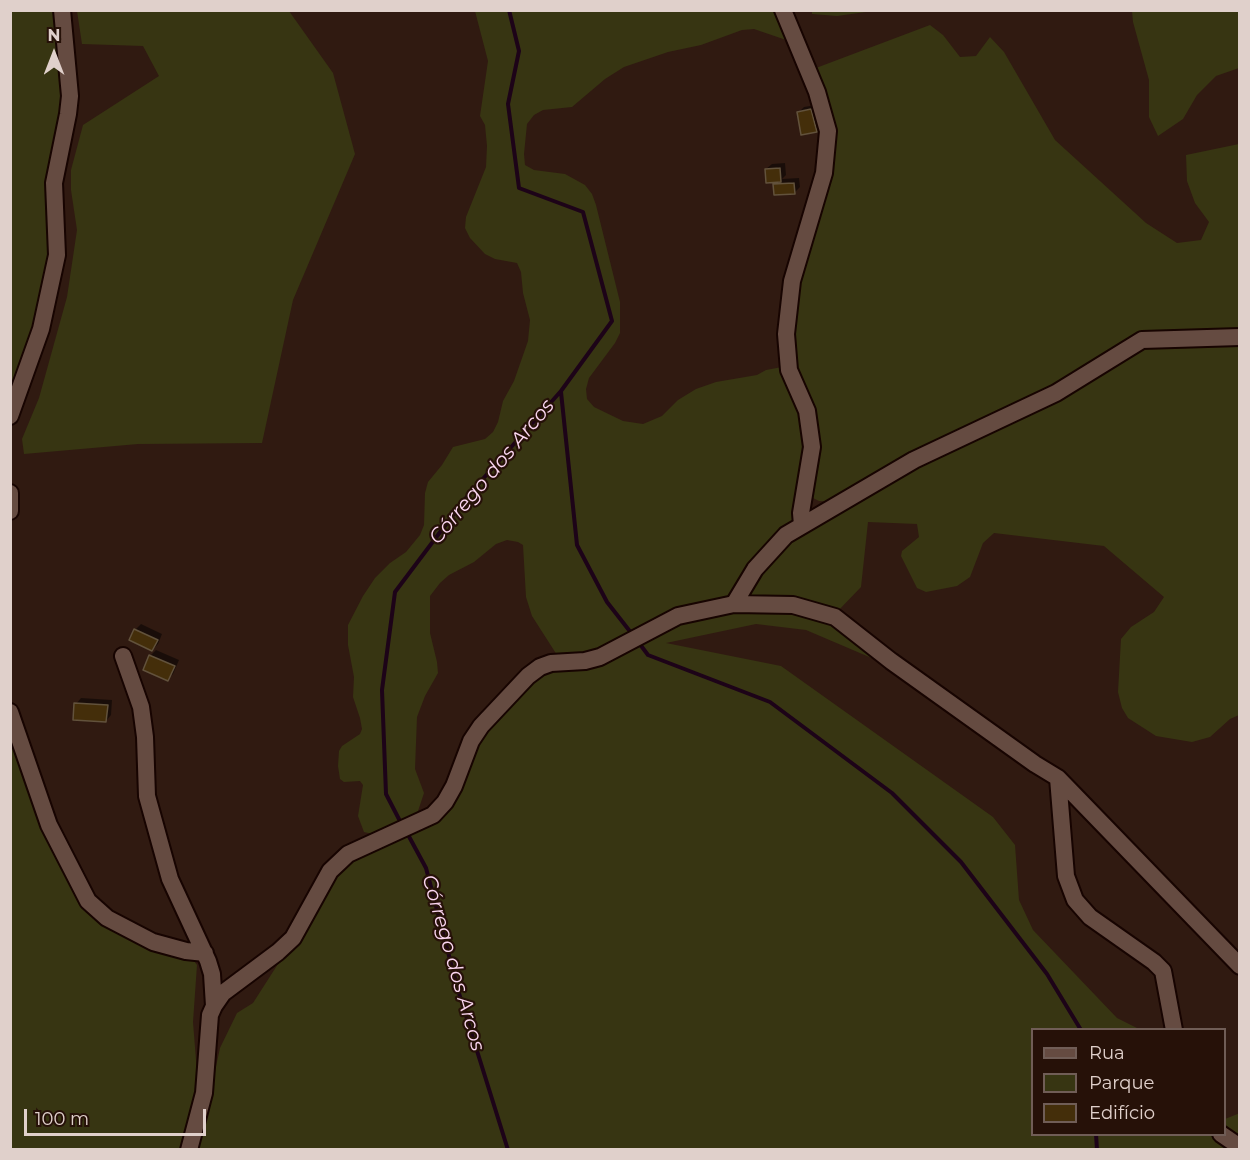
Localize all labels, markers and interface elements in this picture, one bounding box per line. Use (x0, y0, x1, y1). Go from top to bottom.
north arrow (24, 24, 84, 84)
text: N (48, 26, 60, 45)
water label: Córrego dos Arcos (424, 394, 560, 550)
water label: Córrego dos Arcos (416, 872, 490, 1054)
legend (1031, 1028, 1226, 1136)
text: Rua (1089, 1042, 1125, 1064)
text: Parque (1089, 1072, 1154, 1094)
scale bar (27, 1097, 208, 1135)
text: Edifício (1089, 1102, 1155, 1124)
text: 100 m (35, 1108, 89, 1130)

